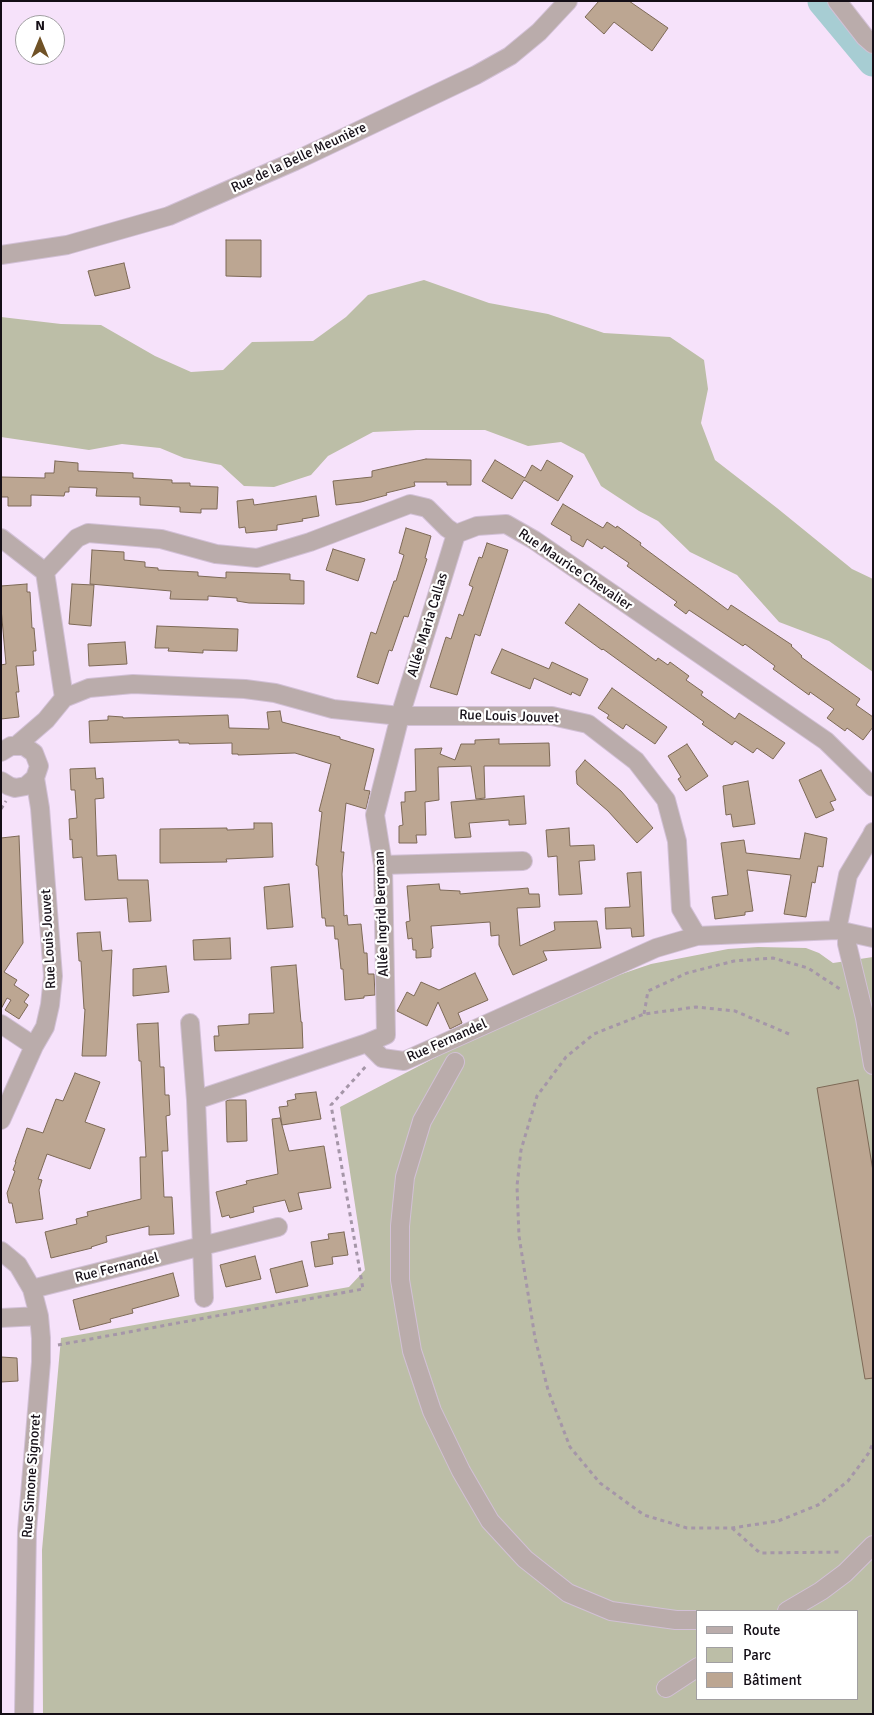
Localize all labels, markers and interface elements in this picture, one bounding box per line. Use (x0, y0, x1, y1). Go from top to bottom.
north arrow (15, 15, 65, 65)
text: N (35, 17, 45, 34)
street label: Rue de la Belle Meunière (229, 119, 369, 197)
street label: Rue Maurice Chevalier (515, 526, 635, 614)
street label: Allée Maria Callas (404, 571, 452, 679)
street label: Rue Louis Jouvet (459, 707, 559, 727)
street label: Allée Ingrid Bergman (371, 851, 393, 977)
street label: Rue Louis Jouvet (38, 889, 60, 989)
street label: Rue Fernandel (404, 1016, 490, 1066)
street label: Rue Fernandel (73, 1249, 161, 1287)
street label: Rue Simone Signoret (19, 1413, 45, 1539)
legend (696, 1610, 859, 1700)
text: Route (743, 1621, 780, 1639)
text: Parc (743, 1646, 771, 1664)
text: Bâtiment (743, 1671, 802, 1689)

